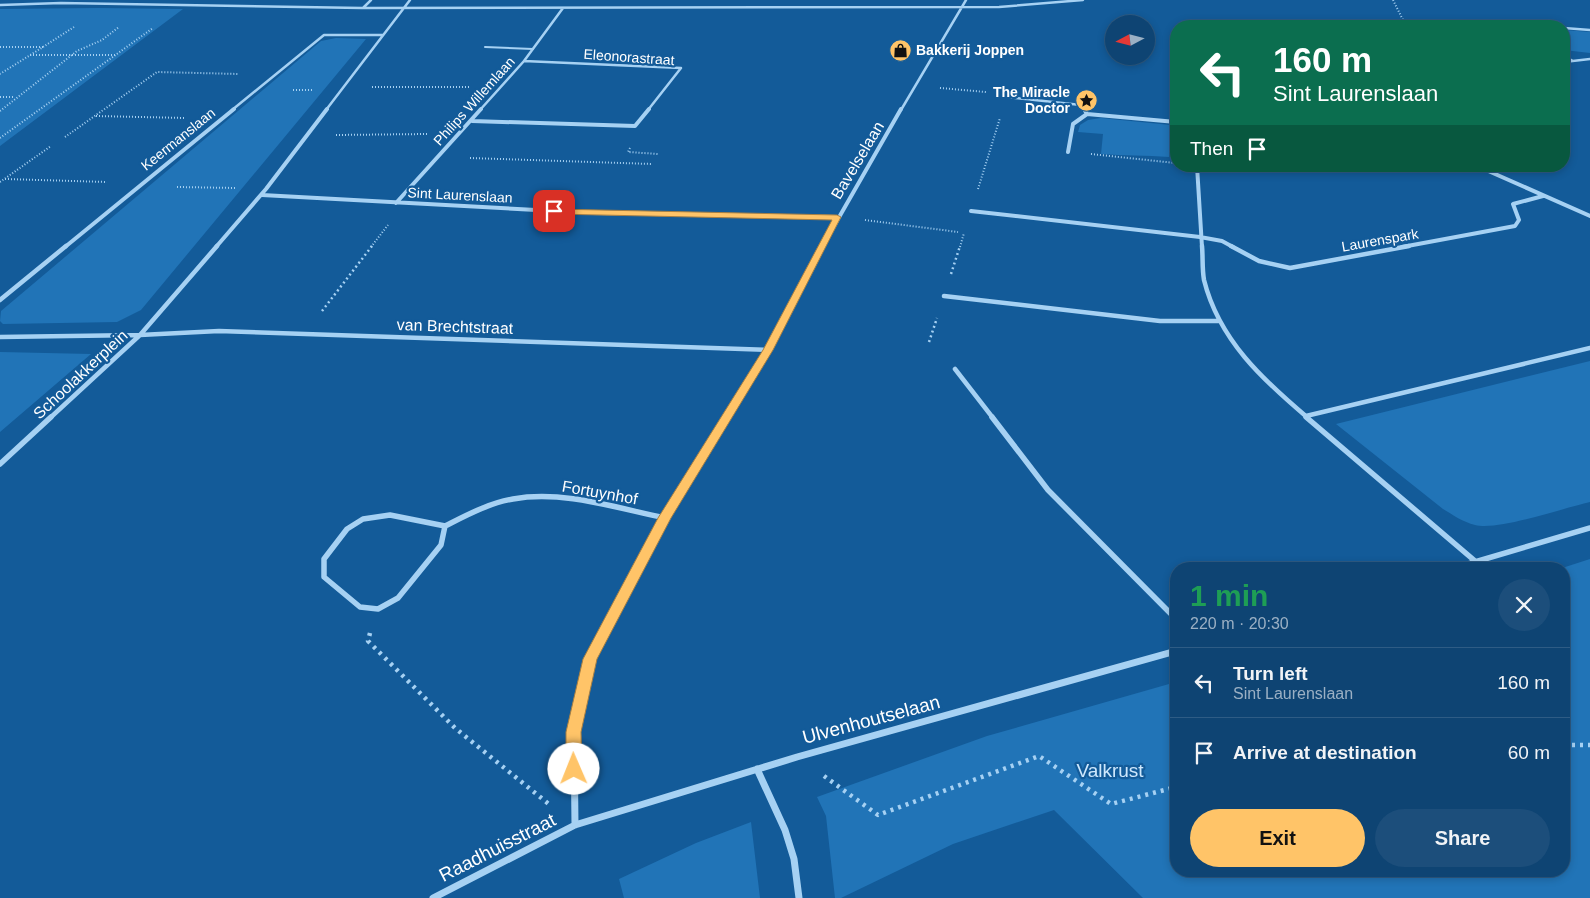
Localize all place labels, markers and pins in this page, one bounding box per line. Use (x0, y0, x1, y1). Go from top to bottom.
shop icon: Bakkerij Joppen (888, 38, 912, 62)
place label: Bakkerij Joppen (916, 42, 1024, 58)
place label: The Miracle Doctor (993, 84, 1071, 116)
place icon: The Miracle Doctor (1074, 88, 1098, 112)
pin (533, 190, 575, 232)

